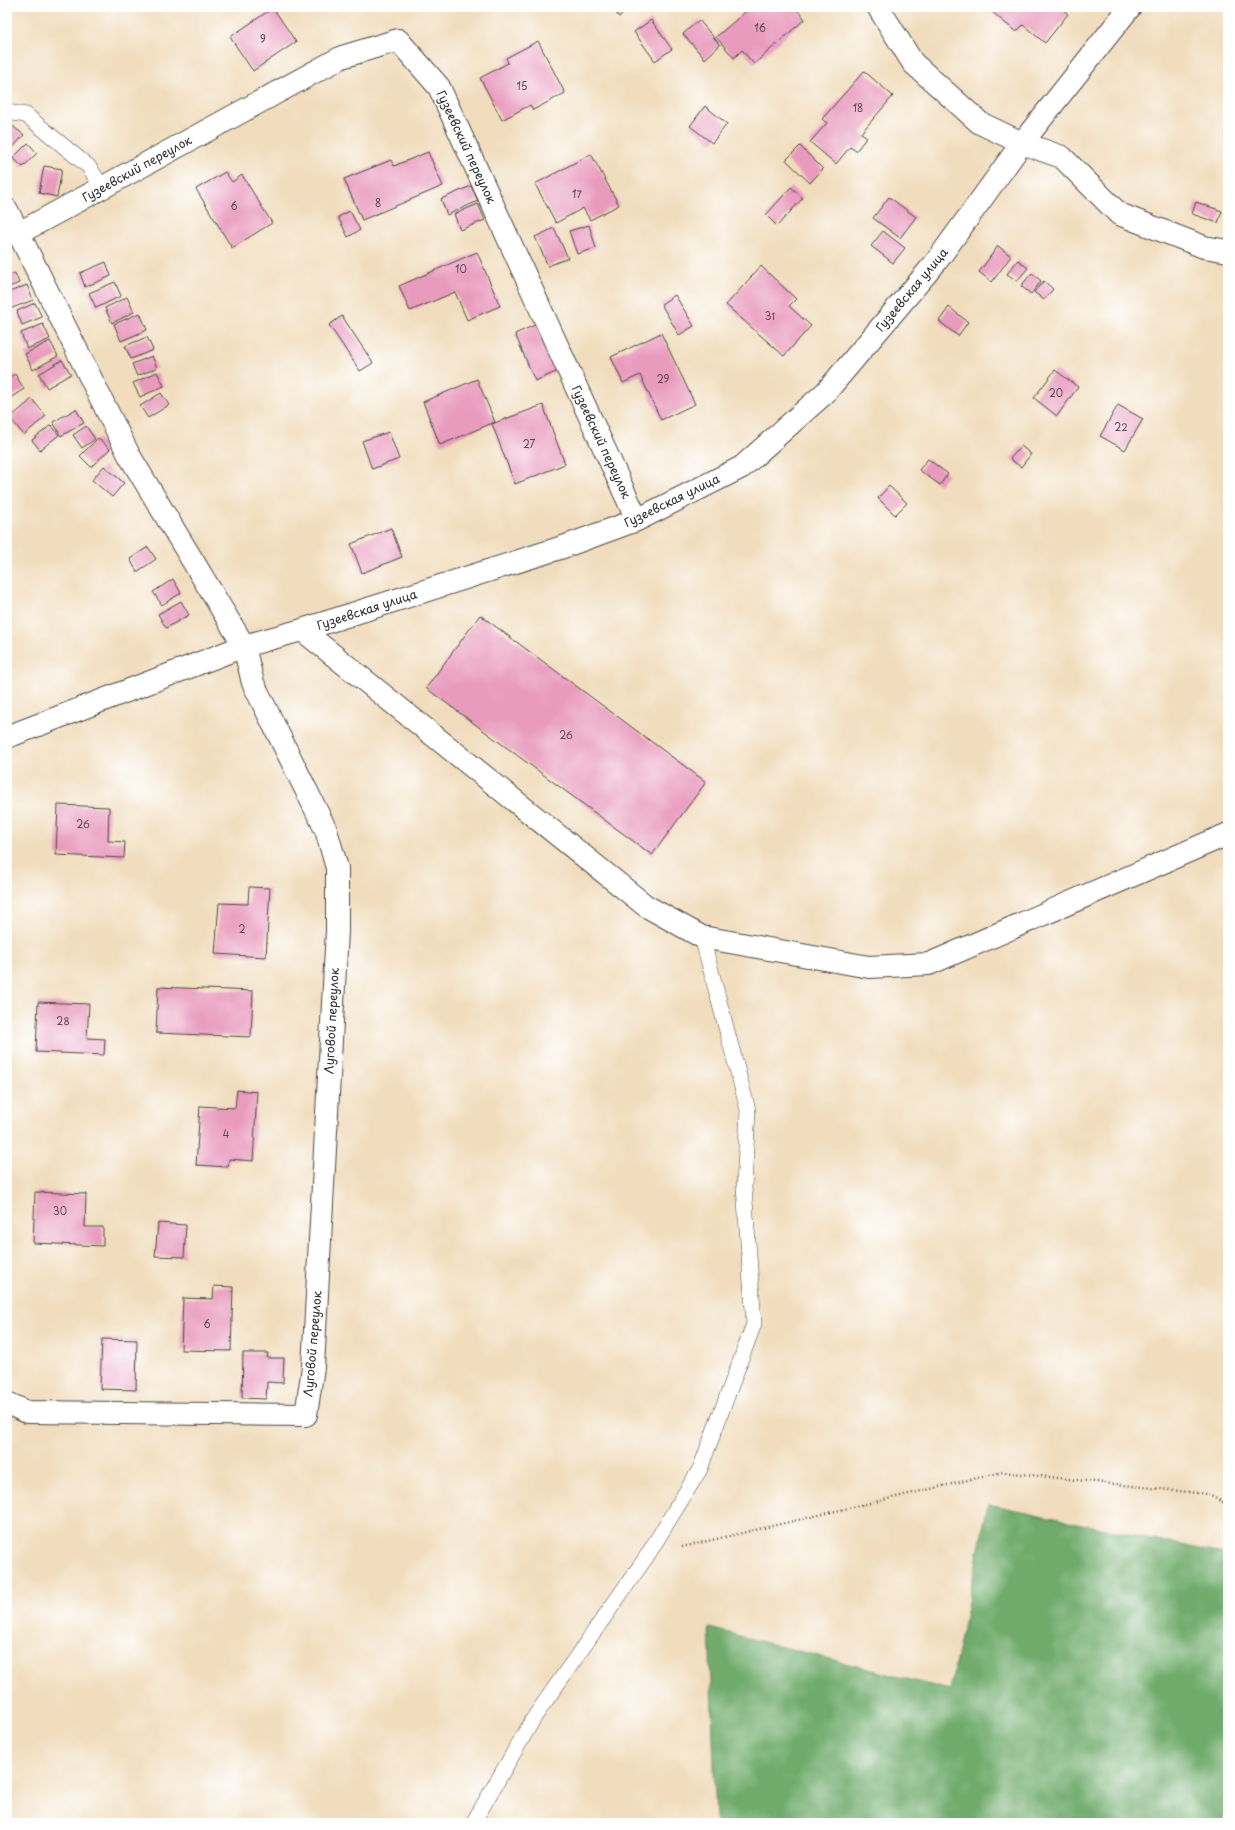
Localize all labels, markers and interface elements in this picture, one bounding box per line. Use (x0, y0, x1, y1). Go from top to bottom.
house number: 16 (754, 20, 766, 35)
house number: 9 (260, 31, 266, 46)
house number: 15 (517, 78, 527, 93)
street label: Гузеевский переулок (433, 87, 501, 207)
house number: 18 (853, 100, 863, 115)
street label: Гузеевский переулок (78, 130, 195, 206)
house number: 17 (572, 186, 583, 201)
house number: 8 (375, 195, 381, 210)
house number: 6 (230, 198, 238, 213)
street label: Гузеевская улица (871, 243, 952, 335)
house number: 10 (455, 261, 467, 276)
house number: 31 (765, 308, 775, 323)
house number: 29 (657, 371, 670, 386)
street label: Гузеевский переулок (568, 382, 636, 502)
house number: 20 (1049, 385, 1063, 400)
house number: 22 (1114, 419, 1128, 434)
house number: 27 (523, 436, 536, 451)
street label: Гузеевская улица (621, 469, 723, 531)
street label: Гузеевская улица (314, 584, 420, 634)
house number: 26 (559, 727, 573, 742)
house number: 26 (76, 816, 90, 831)
house number: 2 (238, 921, 246, 936)
street label: Луговой переулок (319, 967, 343, 1074)
house number: 28 (56, 1013, 70, 1028)
house number: 4 (223, 1126, 230, 1141)
house number: 30 (53, 1203, 67, 1218)
street label: Луговой переулок (298, 1289, 326, 1398)
house number: 6 (203, 1316, 211, 1331)

